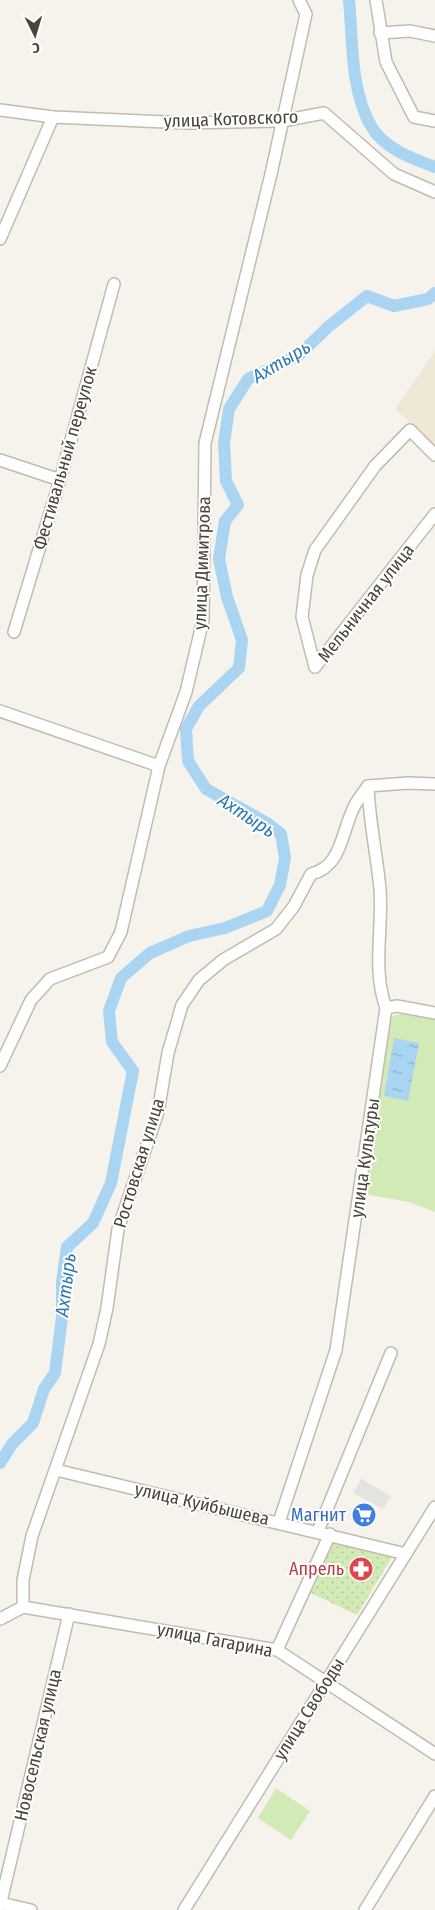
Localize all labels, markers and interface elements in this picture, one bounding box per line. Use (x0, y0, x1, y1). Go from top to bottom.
north arrow (10, 10, 60, 60)
text: С (31, 39, 40, 56)
street label: улица Котовского (163, 106, 299, 132)
water label: Ахтырь (247, 335, 315, 388)
street label: Фестивальный переулок (28, 363, 102, 552)
street label: улица Димитрова (189, 496, 215, 630)
street label: Мельничная улица (313, 539, 419, 666)
water label: Ахтырь (213, 788, 280, 843)
street label: Ростовская улица (109, 1095, 169, 1230)
street label: улица Культуры (346, 1097, 384, 1219)
water label: Ахтырь (50, 1252, 81, 1319)
street label: улица Куйбышева (133, 1478, 272, 1530)
supermarket icon: Магнит (351, 1502, 377, 1528)
place label: Магнит (291, 1504, 347, 1526)
pharmacy icon: Апрель (348, 1556, 374, 1582)
place label: Апрель (289, 1558, 344, 1580)
street label: улица Гагарина (155, 1618, 275, 1662)
street label: улица Свободы (269, 1654, 349, 1764)
street label: Новосельская улица (10, 1667, 66, 1823)

